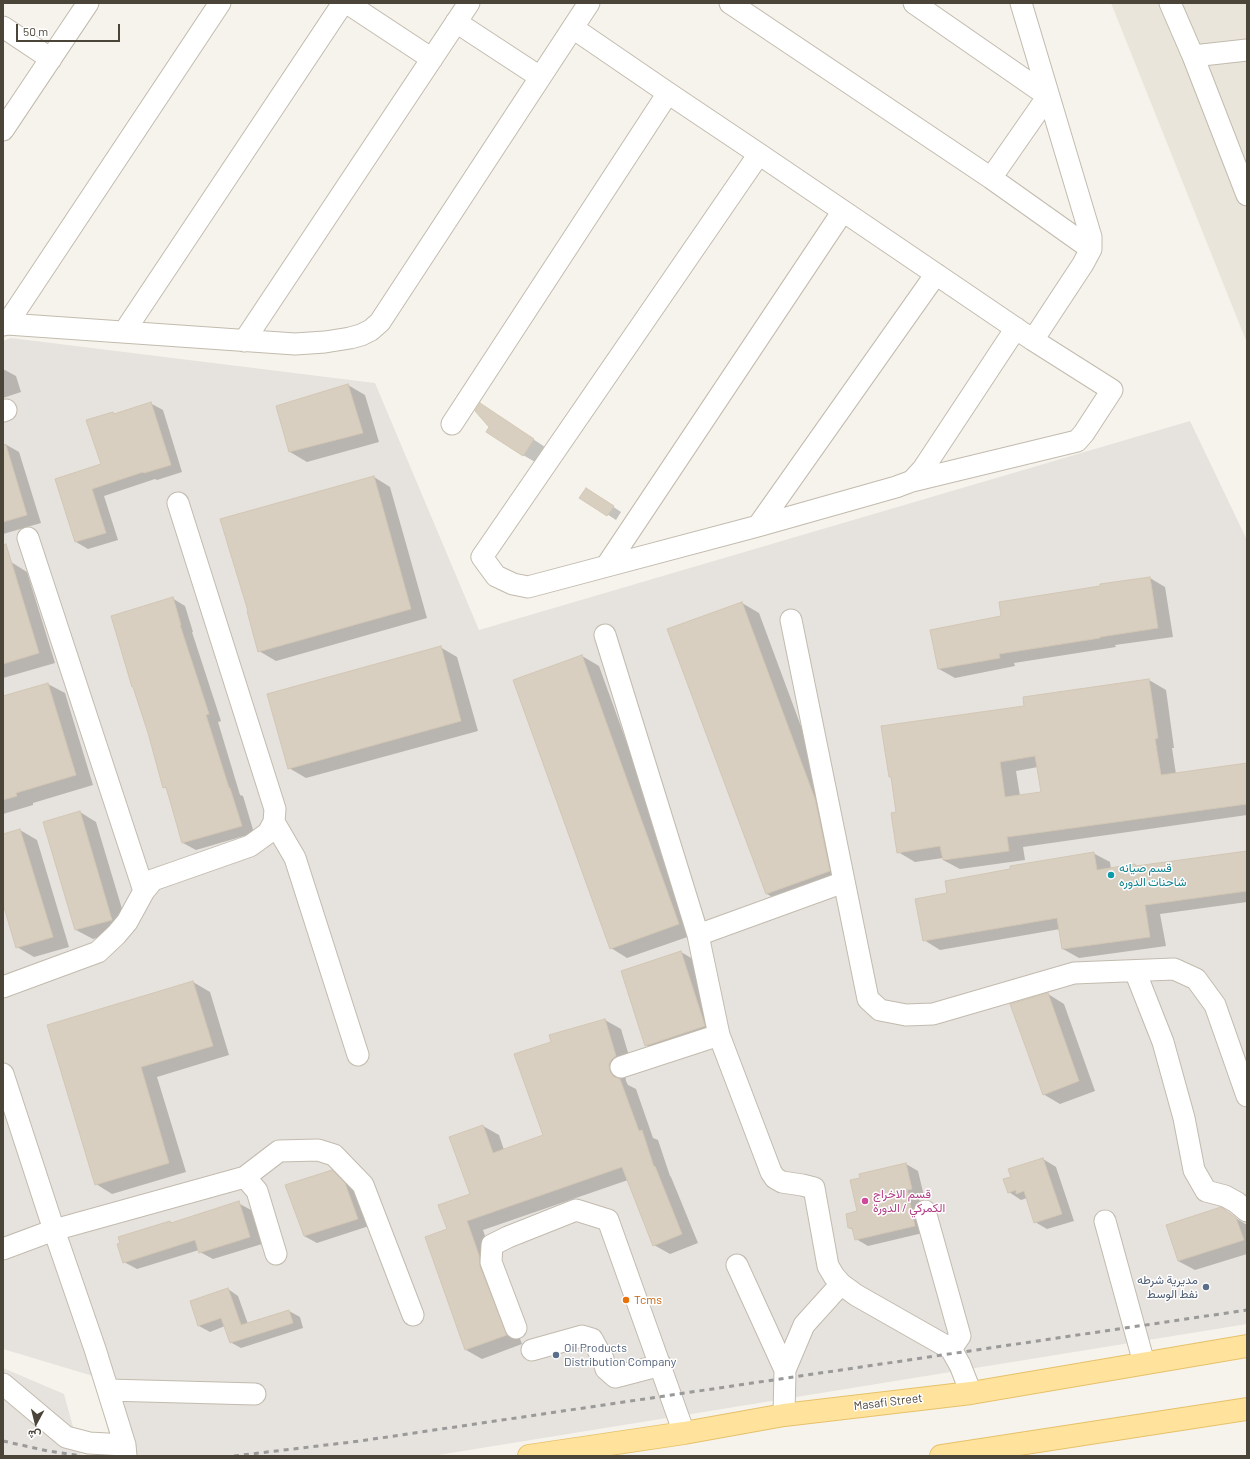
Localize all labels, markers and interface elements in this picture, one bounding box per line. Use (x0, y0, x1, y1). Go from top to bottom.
scale bar (18, 16, 122, 42)
text: 50 m (23, 24, 48, 38)
place label: قسم صيانه شاحنات الدوره (1119, 861, 1186, 889)
marker: قسم صيانه شاحنات الدوره (1106, 870, 1116, 880)
place label: قسم الاخراج الكمركي / الدورة (873, 1187, 945, 1215)
marker: قسم الاخراج الكمركي / الدورة (860, 1196, 870, 1206)
place label: مديرية شرطه نفط الوسط (1137, 1273, 1198, 1301)
marker: مديرية شرطه نفط الوسط (1201, 1282, 1211, 1292)
place label: Tcms (634, 1293, 662, 1307)
marker: Tcms (621, 1295, 631, 1305)
place label: Oil Products Distribution Company (564, 1341, 676, 1369)
marker: Oil Products Distribution Company (551, 1350, 561, 1360)
street label: Masafi Street (853, 1391, 923, 1413)
north arrow (16, 1403, 56, 1443)
text: ش (27, 1428, 42, 1443)

